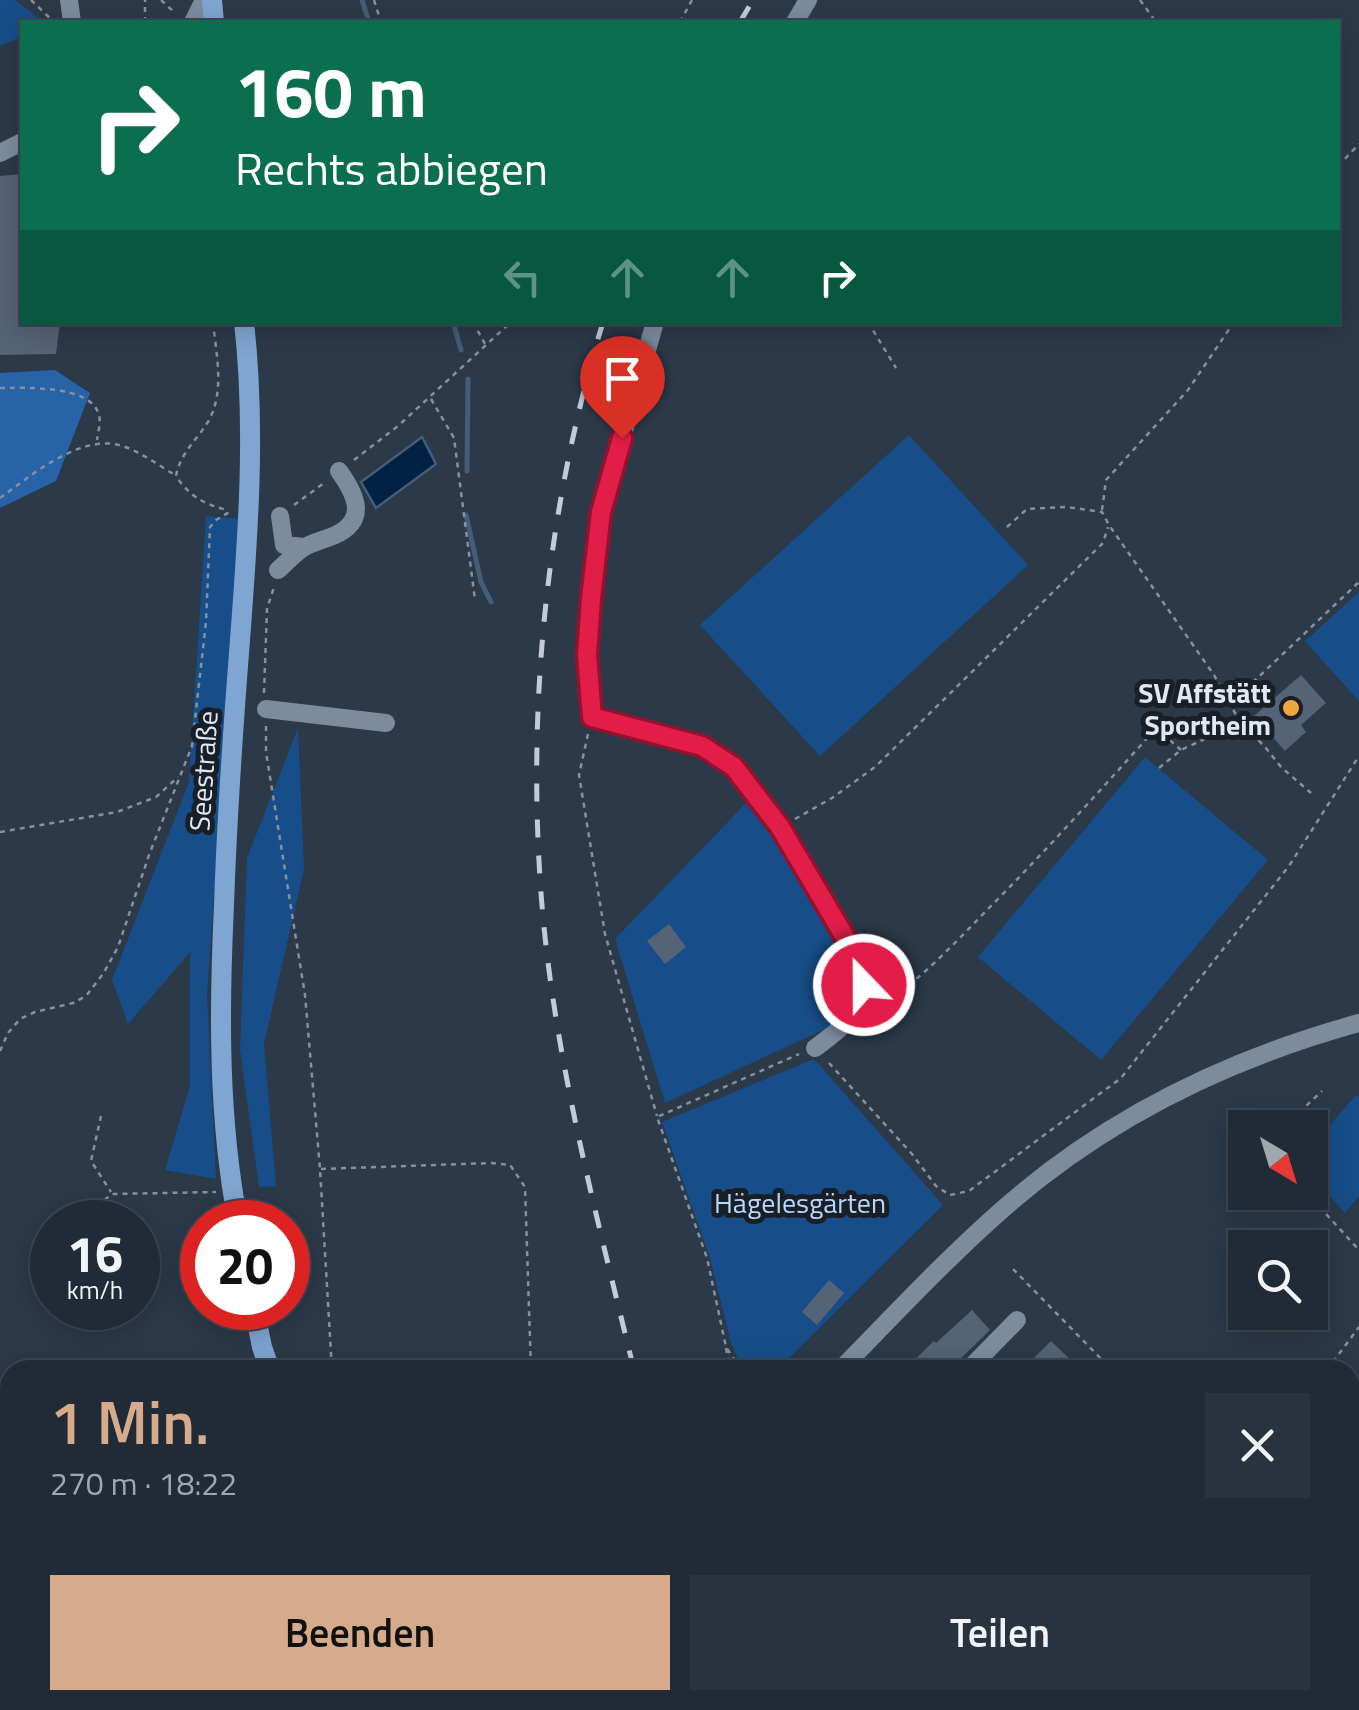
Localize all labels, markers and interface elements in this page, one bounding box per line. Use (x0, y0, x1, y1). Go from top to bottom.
text: 160 m (235, 38, 427, 144)
icon: right (70, 60, 200, 190)
text: Rechts abbiegen (235, 134, 548, 202)
icon: left (495, 250, 550, 305)
icon: ahead (600, 250, 655, 305)
icon: ahead (705, 250, 760, 305)
icon: right (810, 250, 865, 305)
pin (580, 336, 665, 439)
icon: arrive (595, 351, 650, 406)
place label: SV Affstätt Sportheim (1138, 671, 1271, 746)
marker: SV Affstätt Sportheim (1280, 697, 1302, 719)
street label: Seestraße (177, 710, 229, 832)
position arrow (812, 933, 916, 1037)
north arrow (1228, 1110, 1328, 1210)
map controls (1228, 1110, 1328, 1330)
park label: Hägelesgärten (714, 1181, 886, 1224)
speed limit sign: 20 (180, 1200, 310, 1330)
text: 16 (67, 1215, 123, 1291)
button: search (1228, 1230, 1328, 1330)
text: km/h (67, 1271, 123, 1309)
text: 1 Min. (50, 1376, 209, 1467)
button: close (1205, 1393, 1310, 1498)
text: 270 m · 18:22 (50, 1459, 237, 1507)
button: Beenden (50, 1575, 670, 1690)
button: Teilen (690, 1575, 1310, 1690)

